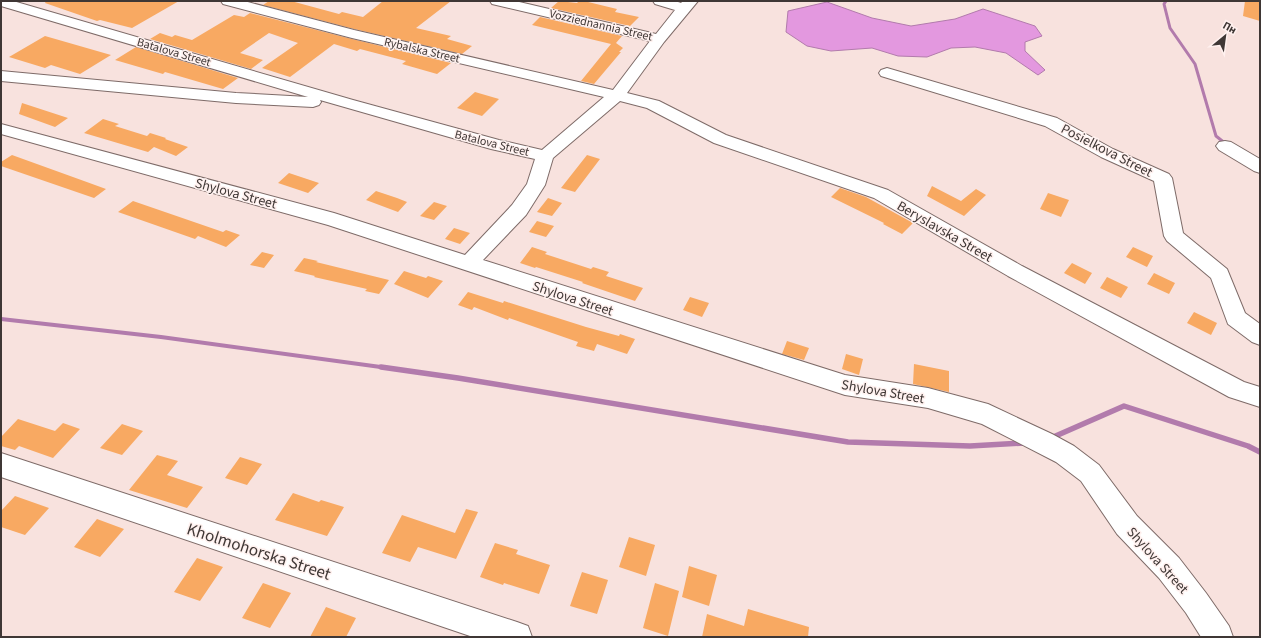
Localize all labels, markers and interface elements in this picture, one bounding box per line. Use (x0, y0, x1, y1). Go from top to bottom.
street label: Vozziednannia Street (548, 5, 654, 46)
north arrow (1205, 16, 1245, 56)
text: Пн (1220, 18, 1239, 38)
street label: Batalova Street (135, 34, 213, 71)
street label: Rybalska Street (382, 34, 461, 67)
street label: Posielkova Street (1057, 119, 1156, 183)
street label: Batalova Street (453, 126, 531, 161)
street label: Shylova Street (193, 173, 279, 215)
street label: Beryslavska Street (893, 196, 996, 268)
street label: Shylova Street (530, 276, 616, 322)
street label: Shylova Street (840, 375, 926, 409)
street label: Kholmohorska Street (184, 517, 334, 587)
street label: Shylova Street (1122, 523, 1193, 599)

